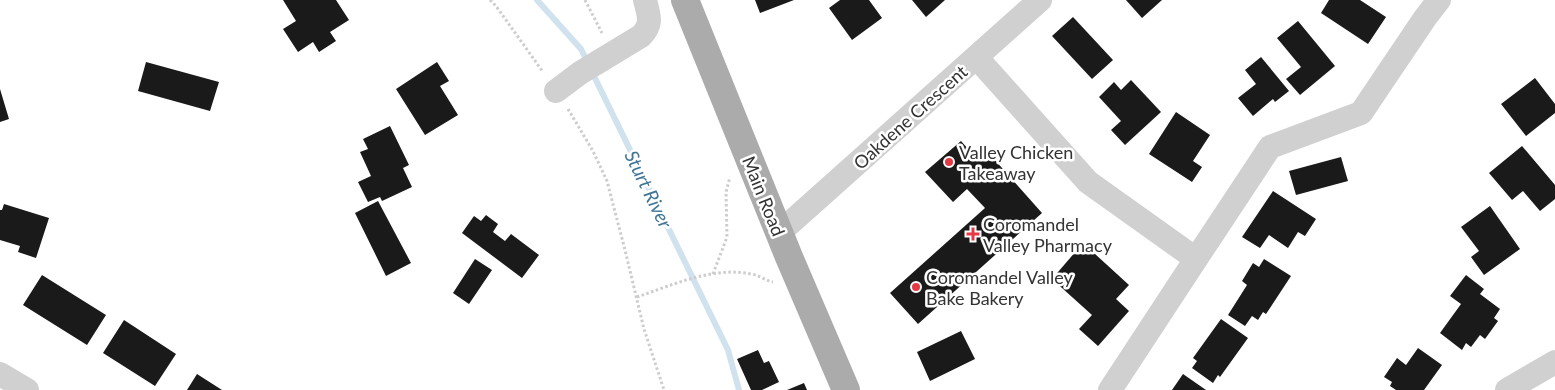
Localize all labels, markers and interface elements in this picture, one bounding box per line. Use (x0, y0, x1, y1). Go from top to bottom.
street label: Oakdene Crescent (849, 60, 972, 174)
place label: Valley Chicken Takeaway (959, 141, 1073, 184)
water label: Sturt River (620, 146, 678, 232)
street label: Main Road (738, 153, 790, 239)
marker: Valley Chicken Takeaway (943, 156, 955, 168)
place label: Coromandel Valley Pharmacy (983, 213, 1113, 256)
marker: Coromandel Valley Pharmacy (967, 228, 979, 240)
place label: Coromandel Valley Bake Bakery (926, 266, 1074, 309)
marker: Coromandel Valley Bake Bakery (910, 281, 922, 293)

